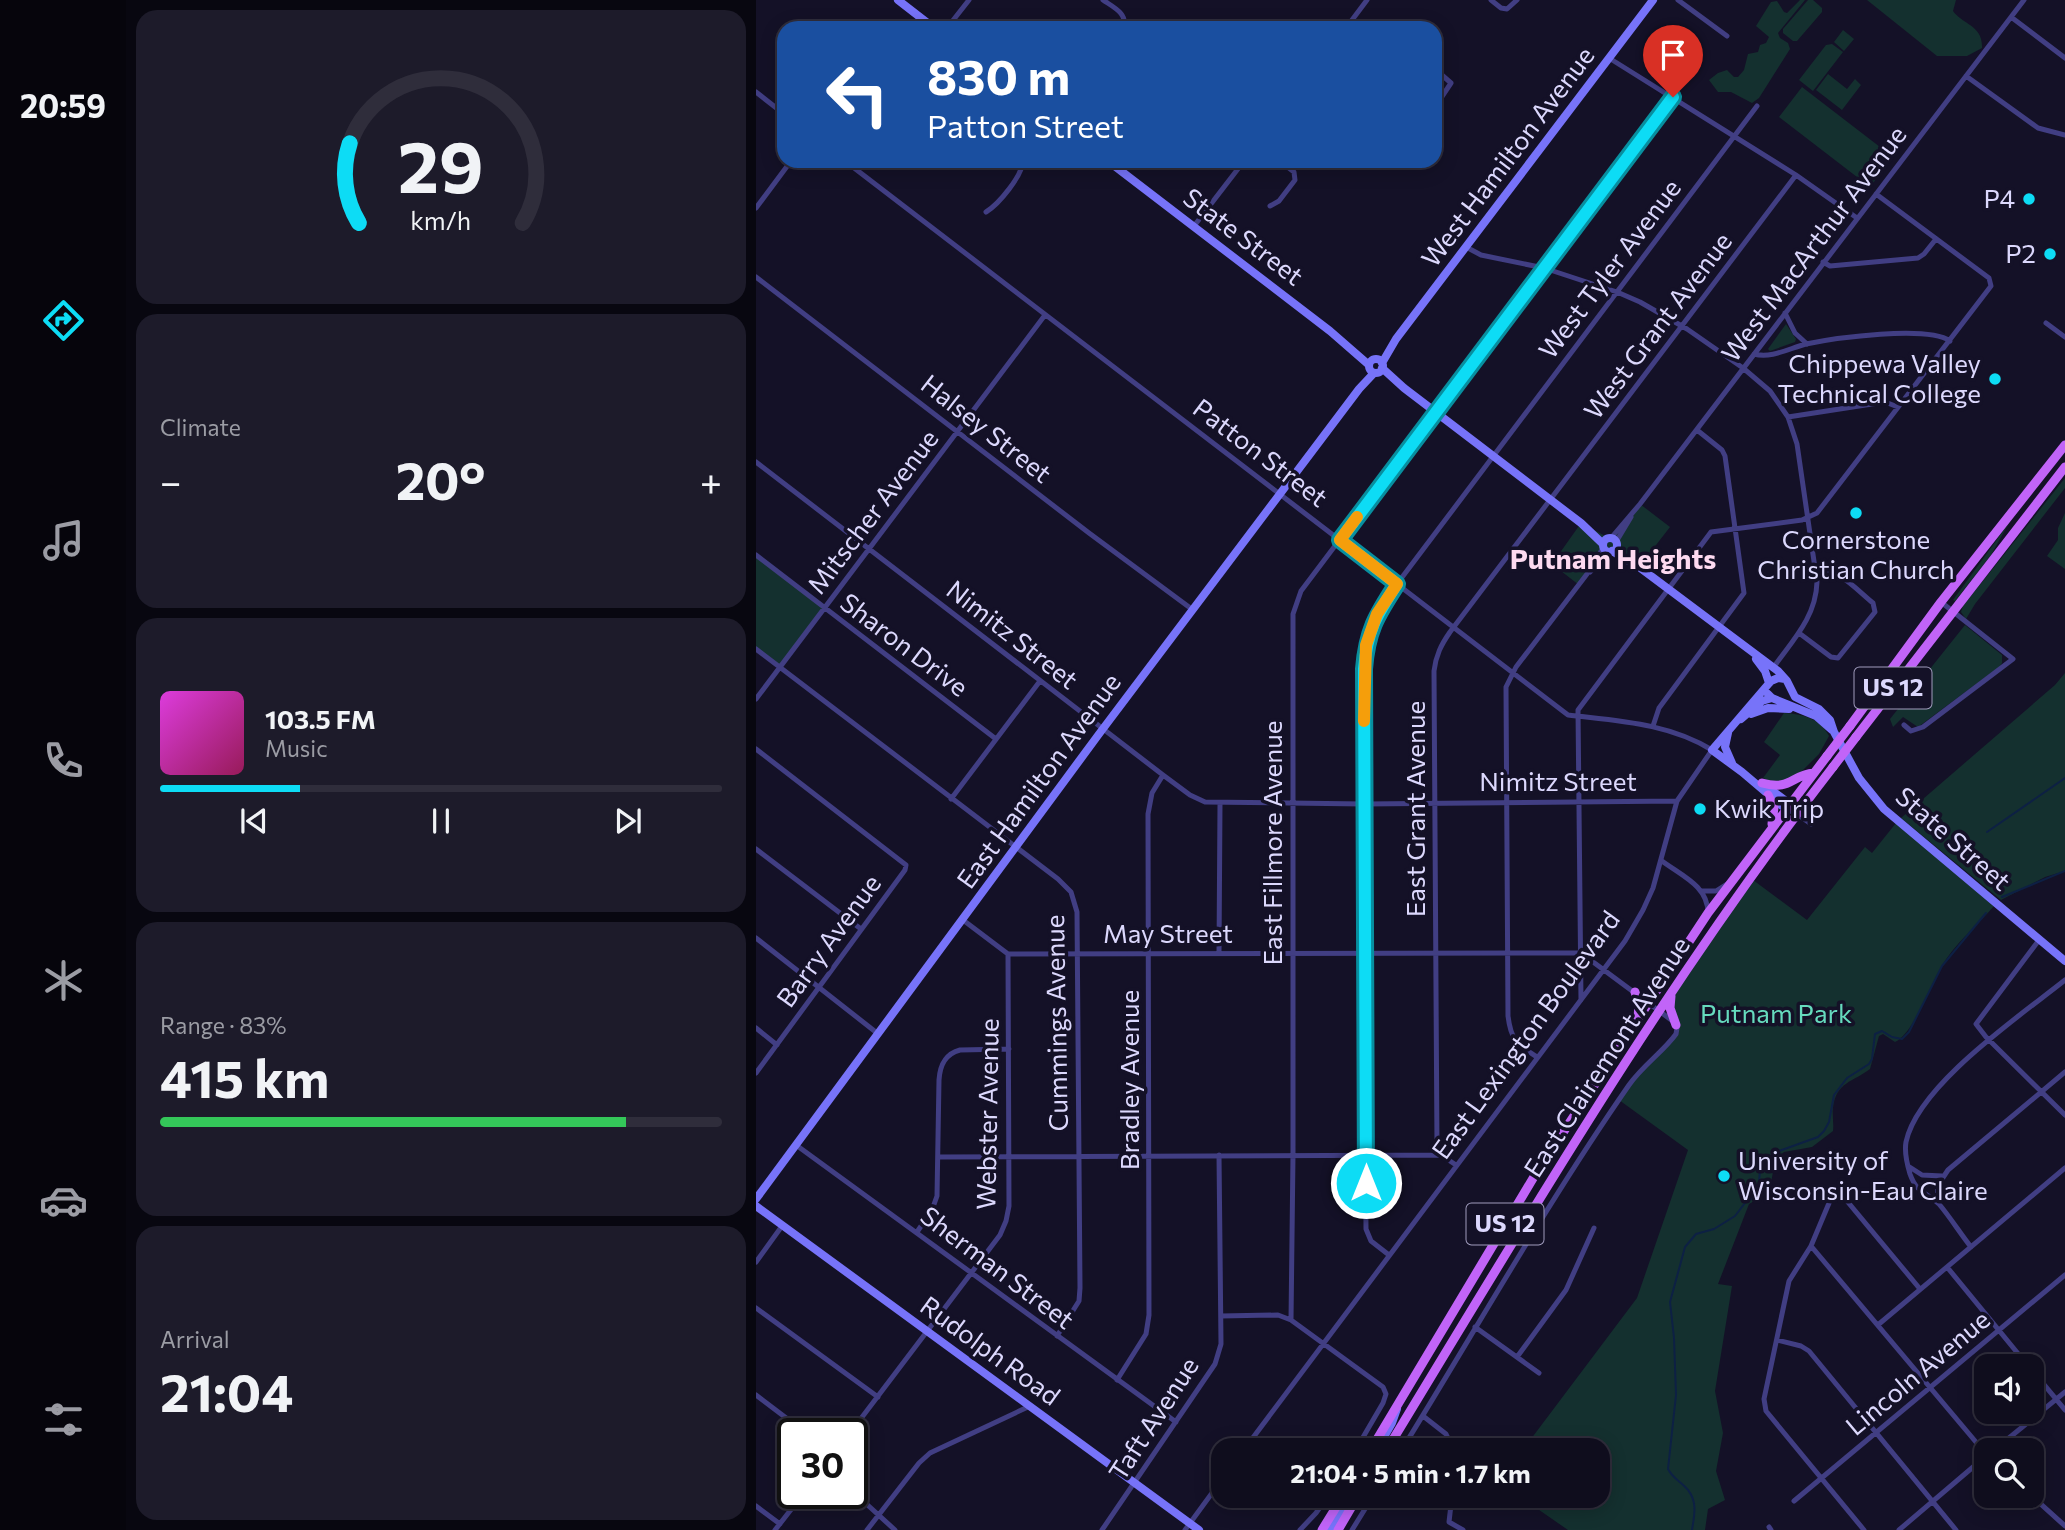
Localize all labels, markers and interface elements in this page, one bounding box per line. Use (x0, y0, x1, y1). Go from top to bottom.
pin (1643, 25, 1703, 97)
icon: arrive (1654, 36, 1692, 74)
street label: West Hamilton Avenue (1414, 40, 1600, 272)
text: 830 m (927, 45, 1070, 105)
icon: left (812, 49, 903, 140)
text: 20:59 (20, 85, 106, 125)
text: Patton Street (927, 105, 1124, 145)
text: 29 (398, 119, 484, 208)
street label: West MacArthur Avenue (1714, 119, 1912, 367)
street label: West Tyler Avenue (1531, 172, 1686, 364)
street label: State Street (1178, 181, 1310, 291)
place label: P4 (1984, 182, 2015, 213)
marker: P4 (2021, 191, 2037, 207)
text: km/h (411, 205, 471, 235)
street label: West Grant Avenue (1576, 226, 1737, 425)
place label: P2 (2005, 237, 2036, 268)
marker: P2 (2042, 246, 2058, 262)
icon: directions (39, 296, 88, 345)
place label: Chippewa Valley Technical College (1777, 347, 1981, 408)
street label: Halsey Street (916, 367, 1058, 488)
marker: Chippewa Valley Technical College (1987, 371, 2003, 387)
street label: Patton Street (1188, 391, 1334, 512)
text: Climate (160, 413, 241, 441)
street label: Mitscher Avenue (800, 423, 944, 599)
text: 20° (396, 447, 486, 511)
text: − (160, 457, 182, 504)
text: + (700, 457, 722, 504)
marker: Cornerstone Christian Church (1848, 505, 1864, 521)
icon: music (39, 516, 88, 565)
place label: Cornerstone Christian Church (1757, 523, 1955, 584)
district label: Putnam Heights (1510, 541, 1716, 575)
street label: Nimitz Street (941, 573, 1085, 695)
street label: Sharon Drive (835, 586, 975, 702)
street label: East Hamilton Avenue (949, 667, 1126, 894)
road number: US 12 (1854, 668, 1932, 708)
street label: East Grant Avenue (1399, 701, 1430, 917)
text: 103.5 FM (265, 703, 376, 734)
street label: East Fillmore Avenue (1256, 721, 1287, 965)
text: Music (265, 734, 328, 762)
icon: phone (39, 736, 88, 785)
street label: Nimitz Street (1479, 765, 1637, 796)
street label: State Street (1890, 780, 2018, 896)
place label: Kwik Trip (1714, 792, 1824, 823)
marker: Kwik Trip (1692, 801, 1708, 817)
icon: previous (235, 802, 273, 840)
icon: pause (422, 802, 460, 840)
icon: next (609, 802, 647, 840)
street label: Barry Avenue (769, 868, 886, 1012)
street label: East Lexington Boulevard (1424, 904, 1625, 1164)
street label: Cummings Avenue (1038, 914, 1073, 1132)
street label: May Street (1103, 917, 1233, 948)
street label: East Clairemont Avenue (1516, 930, 1695, 1182)
icon: climate (39, 956, 88, 1005)
street label: Bradley Avenue (1113, 990, 1144, 1170)
park label: Putnam Park (1700, 997, 1852, 1028)
text: Range · 83% (160, 1011, 286, 1039)
street label: Webster Avenue (969, 1018, 1004, 1210)
text: 415 km (160, 1045, 329, 1109)
place label: University of Wisconsin-Eau Claire (1738, 1144, 1988, 1205)
position arrow (1329, 1146, 1403, 1220)
marker: University of Wisconsin-Eau Claire (1716, 1168, 1732, 1184)
icon: car (39, 1176, 88, 1225)
street label: Sherman Street (915, 1199, 1081, 1335)
road number: US 12 (1466, 1204, 1544, 1244)
street label: Rudolph Road (915, 1289, 1067, 1411)
street label: Lincoln Avenue (1839, 1303, 1995, 1441)
text: Arrival (160, 1325, 230, 1353)
street label: Taft Avenue (1101, 1351, 1204, 1486)
map controls (1974, 1354, 2044, 1508)
button: sound (1974, 1354, 2044, 1424)
text: 21:04 (160, 1359, 293, 1423)
icon: filters (39, 1395, 88, 1444)
speed limit sign: 30 (777, 1418, 868, 1509)
button: search (1974, 1438, 2044, 1508)
text: 21:04 · 5 min · 1.7 km (1290, 1457, 1531, 1488)

